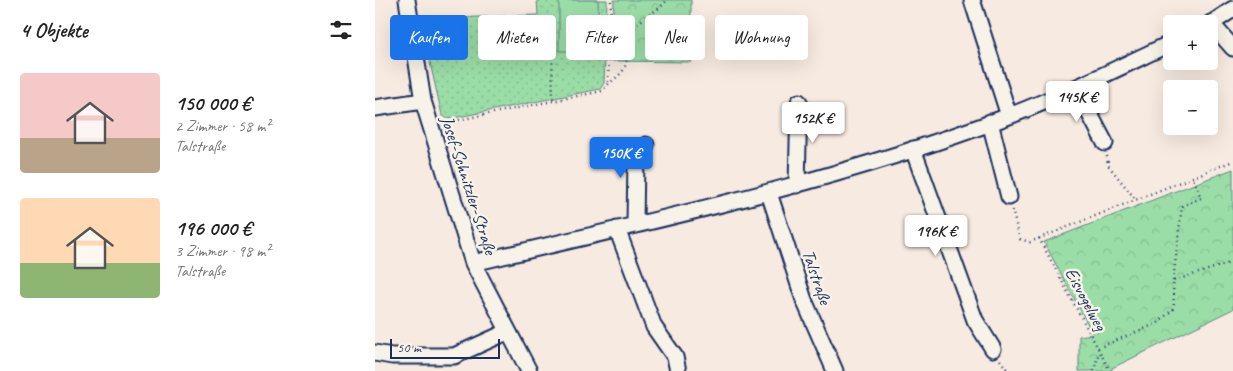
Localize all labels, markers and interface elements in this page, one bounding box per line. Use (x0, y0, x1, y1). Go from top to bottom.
chip: Kaufen (390, 15, 468, 60)
chip: Mieten (478, 15, 556, 60)
chip: Filter (566, 15, 635, 60)
chip: Neu (645, 15, 705, 60)
chip: Wohnung (715, 15, 808, 60)
map controls (1163, 15, 1218, 135)
button: + (1163, 15, 1218, 70)
icon: filters (327, 16, 355, 44)
text: 4 Objekte (20, 17, 88, 43)
pin: 145K € (1036, 80, 1118, 123)
button: − (1163, 80, 1218, 135)
text: 145K € (1057, 87, 1097, 107)
text: 150 000 € (175, 90, 251, 116)
icon: home (60, 93, 120, 153)
pin: 152K € (772, 102, 854, 144)
text: 152K € (793, 108, 833, 128)
street label: Josef-Schnitzler-Straße (436, 112, 502, 258)
text: 2 Zimmer · 58 m² (175, 116, 270, 136)
text: Talstraße (175, 136, 225, 156)
pin: 150K € (580, 136, 662, 179)
text: 150K € (601, 143, 641, 163)
pin: 196K € (895, 214, 977, 257)
text: 196 000 € (175, 215, 252, 241)
icon: home (60, 218, 120, 278)
text: 196K € (916, 221, 956, 241)
text: 3 Zimmer · 98 m² (175, 241, 270, 261)
street label: Talstraße (797, 247, 837, 308)
text: Talstraße (175, 261, 225, 281)
street label: Eisvogelweg (1060, 264, 1112, 336)
scale bar (390, 336, 500, 359)
text: 50 m (397, 339, 421, 356)

